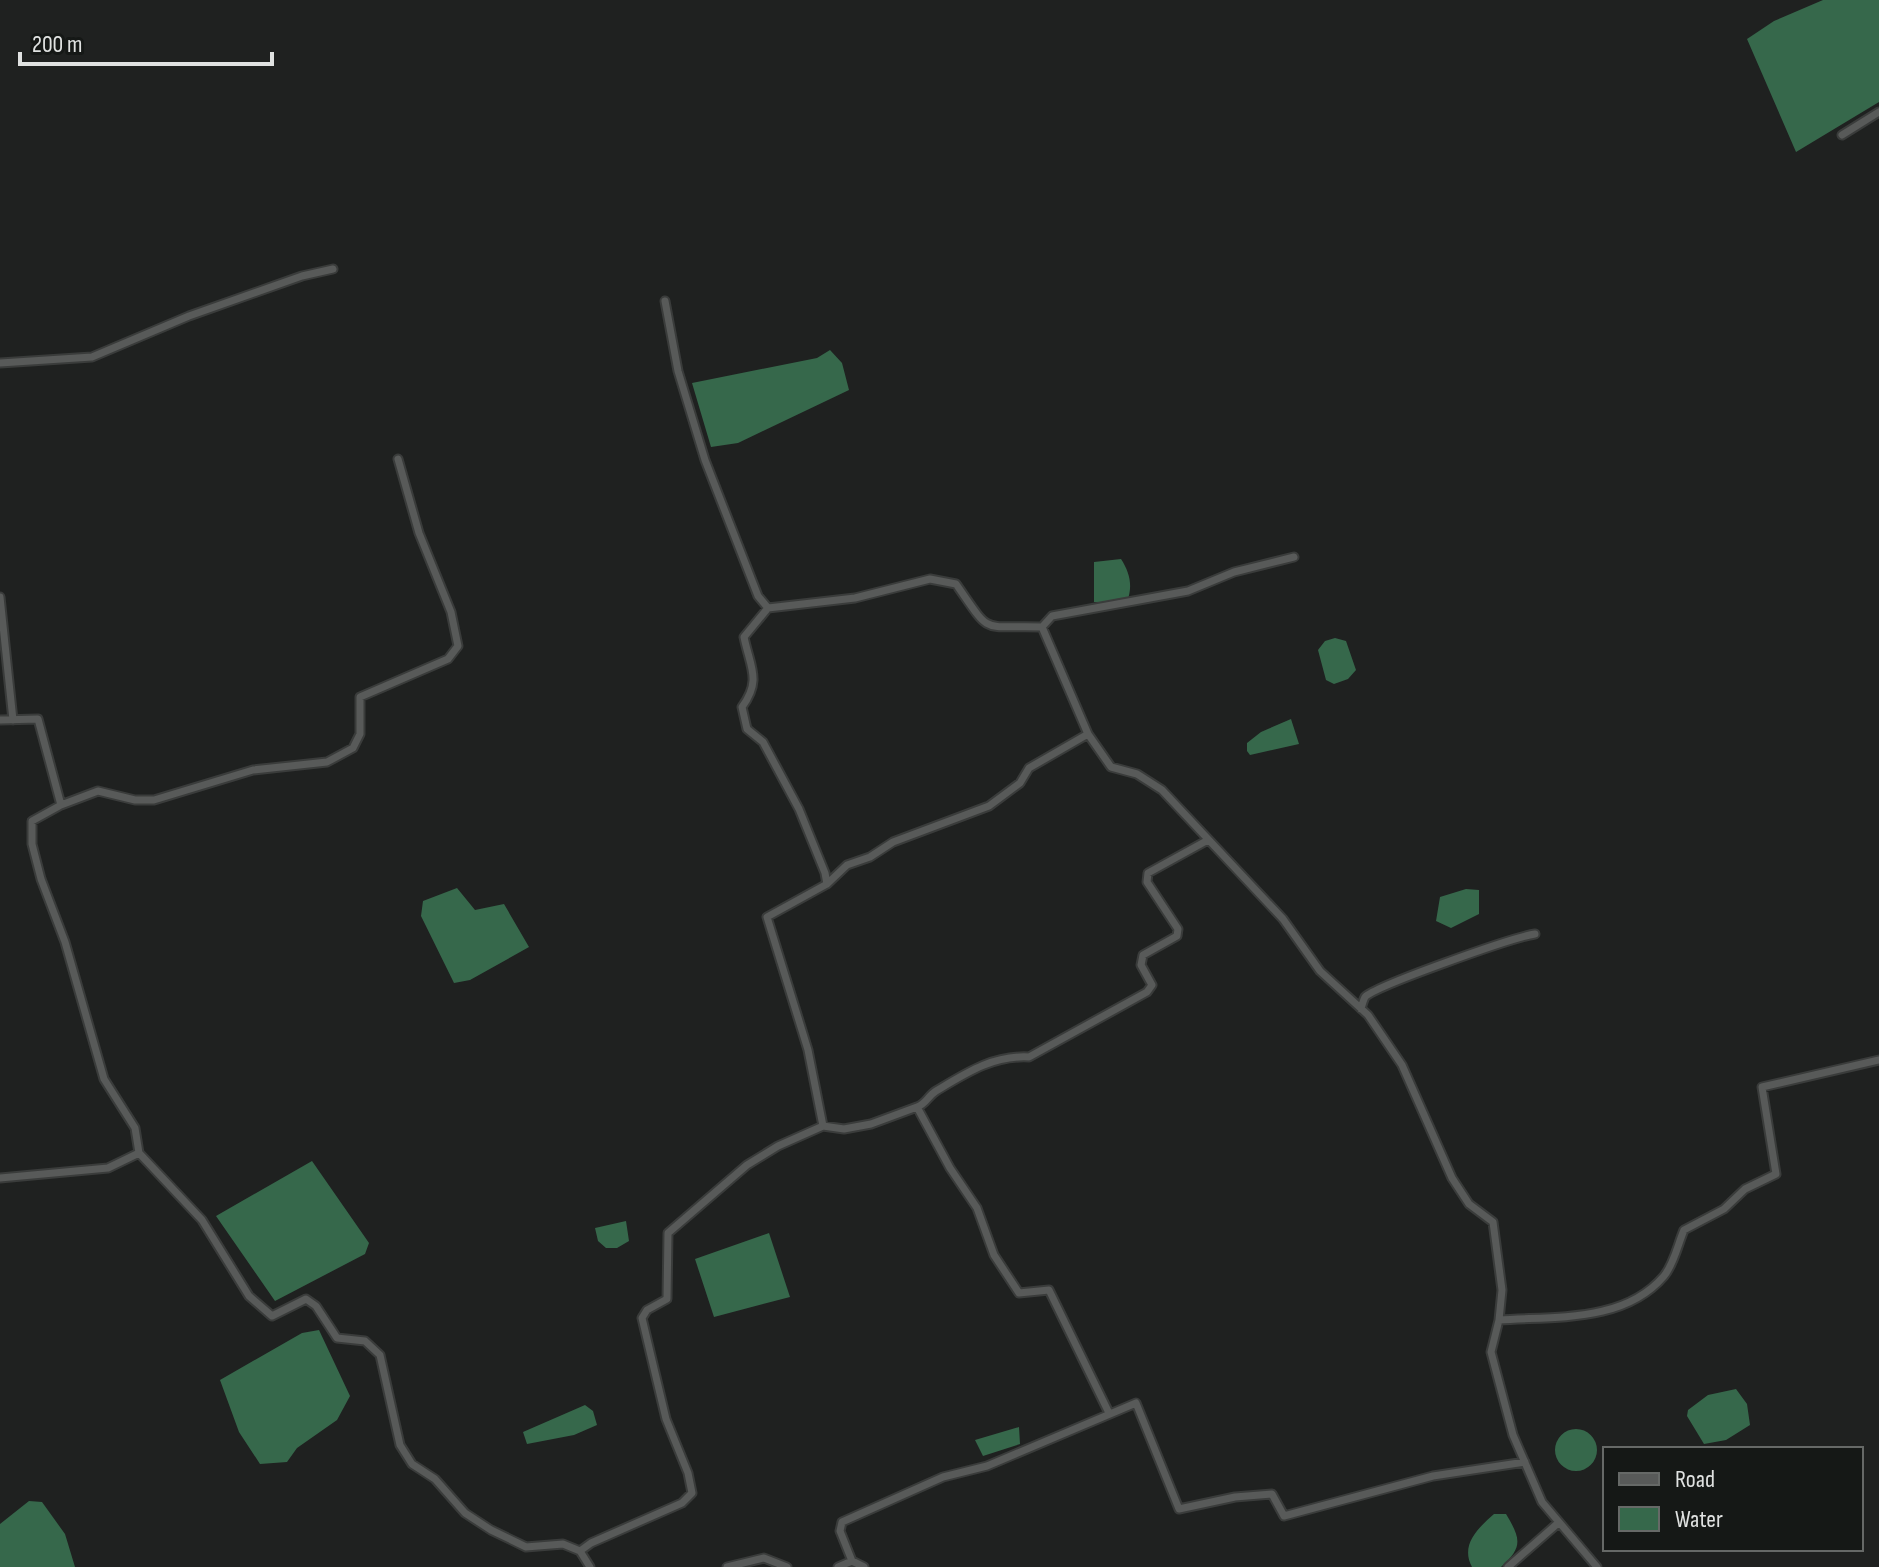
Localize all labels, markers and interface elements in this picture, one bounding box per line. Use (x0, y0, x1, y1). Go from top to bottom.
scale bar (20, 16, 272, 66)
text: 200 m (32, 30, 83, 59)
legend (1603, 1447, 1863, 1551)
text: Road (1675, 1465, 1715, 1494)
text: Water (1675, 1505, 1723, 1534)

